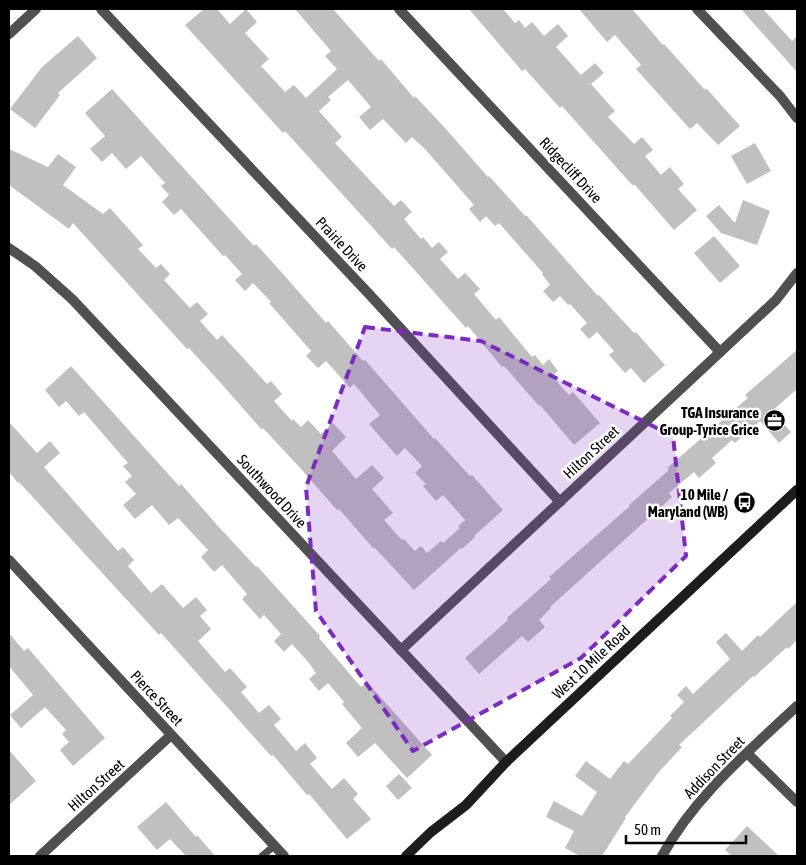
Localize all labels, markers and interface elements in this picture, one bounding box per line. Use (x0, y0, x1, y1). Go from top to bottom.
street label: Ridgecliff Drive (536, 134, 606, 206)
street label: Prairie Drive (313, 213, 371, 275)
place label: TGA Insurance Group-Tyrice Grice (660, 404, 759, 438)
office icon: TGA Insurance Group-Tyrice Grice (763, 409, 787, 433)
street label: Hilton Street (560, 422, 622, 482)
street label: Southwood Drive (234, 451, 310, 531)
place label: 10 Mile / Maryland (WB) (648, 486, 729, 520)
bus stop icon: 10 Mile / Maryland (WB) (732, 491, 756, 515)
street label: West 10 Mile Road (549, 622, 633, 702)
street label: Pierce Street (127, 667, 187, 729)
street label: Addison Street (680, 732, 748, 802)
street label: Hilton Street (64, 755, 128, 815)
scale bar (626, 812, 746, 844)
text: 50 m (634, 821, 661, 838)

